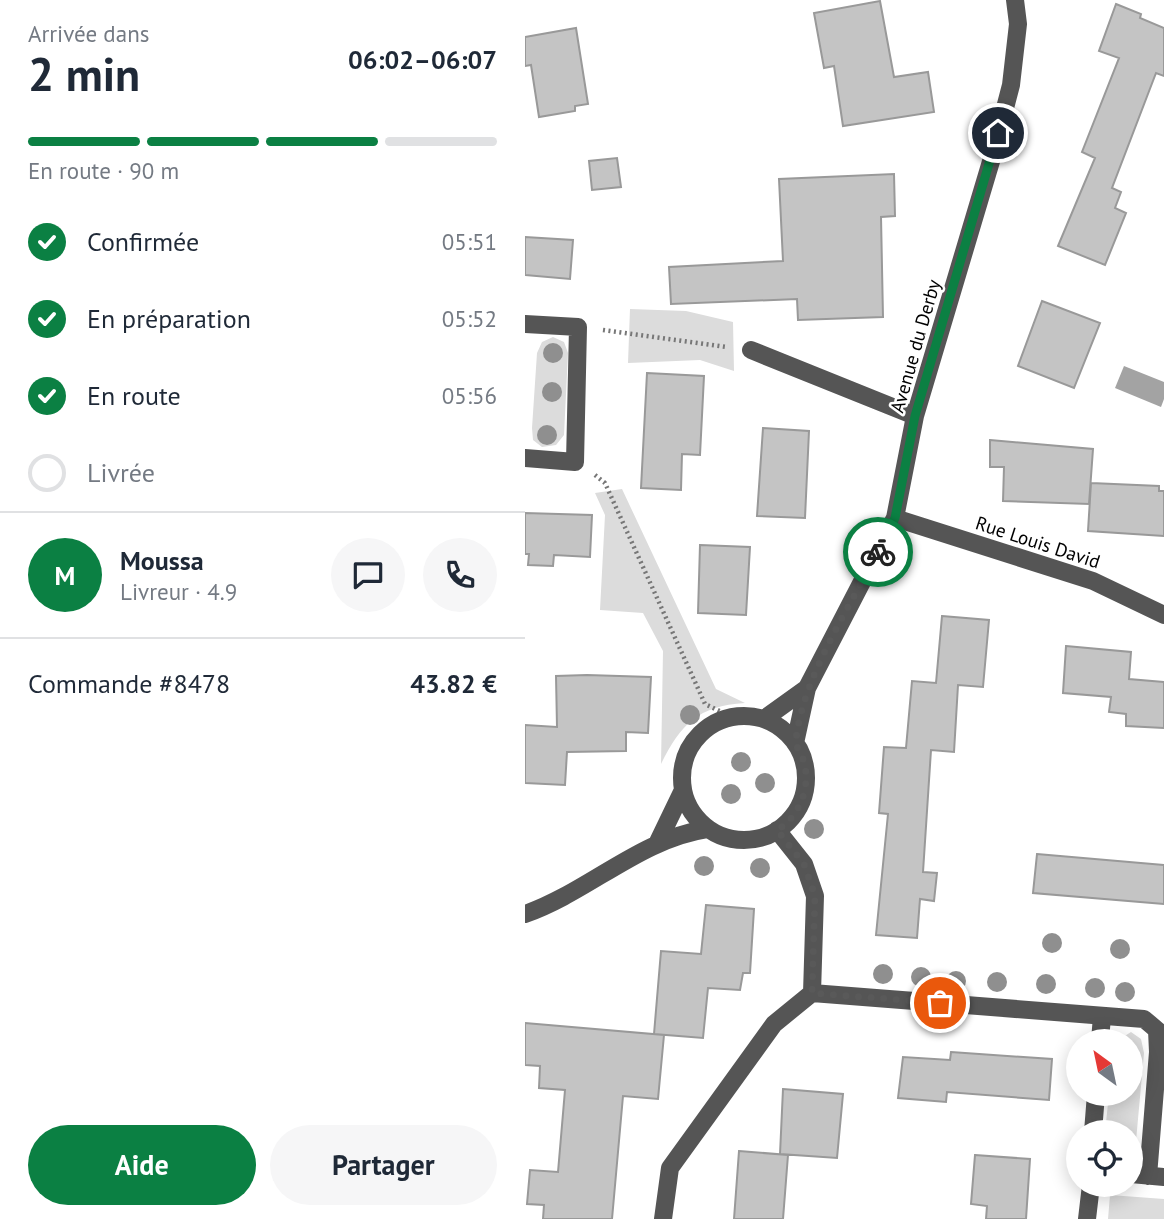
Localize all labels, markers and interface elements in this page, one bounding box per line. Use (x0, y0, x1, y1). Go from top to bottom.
text: Arrivée dans (28, 19, 149, 48)
text: 06:02–06:07 (348, 43, 497, 76)
text: 2 min (28, 44, 140, 104)
pin (968, 103, 1028, 163)
icon: home (979, 114, 1017, 152)
text: En route · 90 m (28, 156, 179, 185)
icon: check (28, 223, 66, 261)
text: Confirmée (87, 225, 199, 258)
text: 05:51 (442, 227, 497, 256)
street label: Avenue du Derby (885, 277, 946, 415)
icon: check (28, 300, 66, 338)
text: En préparation (87, 302, 251, 335)
text: 05:52 (442, 304, 497, 333)
icon: check (28, 377, 66, 415)
text: En route (87, 379, 181, 412)
text: 05:56 (442, 381, 497, 410)
text: Livrée (87, 456, 155, 489)
street label: Rue Louis David (973, 511, 1103, 573)
courier (843, 517, 913, 587)
icon: bike (859, 533, 897, 571)
button: chat (331, 538, 405, 612)
button: phone (423, 538, 497, 612)
text: Moussa (120, 544, 204, 577)
text: M (55, 559, 75, 592)
text: Livreur · 4.9 (120, 577, 237, 606)
text: Commande #8478 (28, 667, 230, 700)
text: 43.82 € (410, 667, 497, 700)
pin (910, 973, 970, 1033)
icon: bag (921, 984, 959, 1022)
north arrow (1066, 1029, 1143, 1106)
map controls (1066, 1029, 1143, 1197)
button: locate (1066, 1120, 1143, 1197)
button: Aide (28, 1125, 256, 1205)
button: Partager (270, 1125, 497, 1205)

